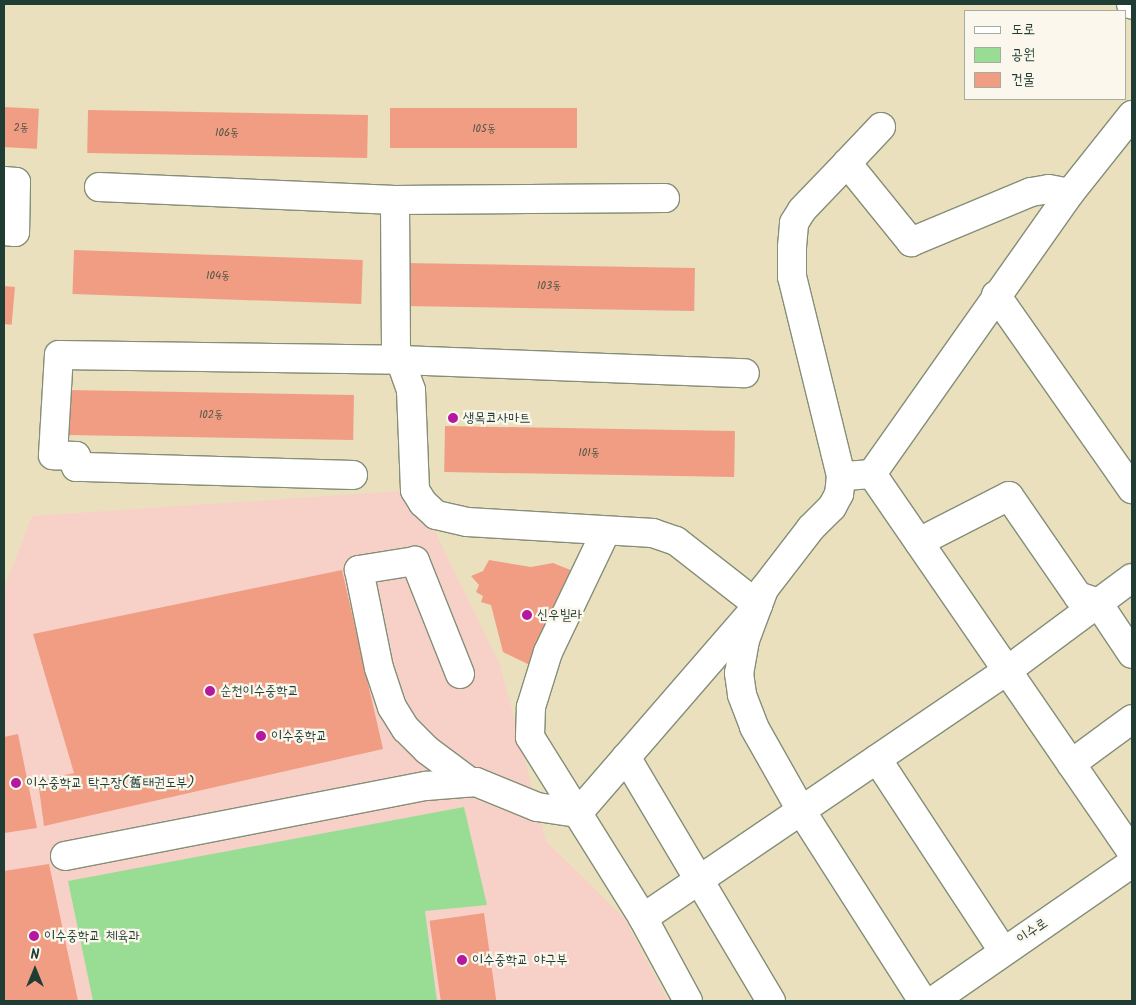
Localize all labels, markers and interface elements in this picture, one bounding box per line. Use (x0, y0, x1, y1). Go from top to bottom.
legend (964, 10, 1126, 100)
text: 도로 (1011, 18, 1035, 42)
text: 공원 (1011, 43, 1035, 67)
text: 건물 (1011, 68, 1035, 92)
house number: 2동 (13, 121, 29, 135)
house number: 105동 (472, 122, 496, 136)
house number: 106동 (215, 126, 239, 140)
house number: 104동 (206, 269, 230, 283)
house number: 103동 (537, 279, 561, 293)
house number: 102동 (199, 408, 223, 422)
place label: 생목코사마트 (463, 410, 531, 426)
marker: 생목코사마트 (447, 412, 459, 424)
house number: 101동 (578, 446, 600, 460)
place label: 신우빌라 (537, 607, 582, 623)
marker: 신우빌라 (521, 609, 533, 621)
place label: 순천이수중학교 (220, 683, 299, 699)
marker: 순천이수중학교 (204, 685, 216, 697)
place label: 이수중학교 (271, 728, 327, 744)
marker: 이수중학교 (255, 730, 267, 742)
place label: 이수중학교 탁구장(舊태권도부) (26, 775, 195, 791)
marker: 이수중학교 탁구장(舊태권도부) (10, 777, 22, 789)
street label: 이수로 (1013, 915, 1051, 947)
place label: 이수중학교 체육과 (44, 928, 140, 944)
marker: 이수중학교 체육과 (28, 930, 40, 942)
text: N (31, 944, 39, 966)
north arrow (10, 945, 60, 995)
place label: 이수중학교 야구부 (472, 952, 568, 968)
marker: 이수중학교 야구부 (456, 954, 468, 966)

